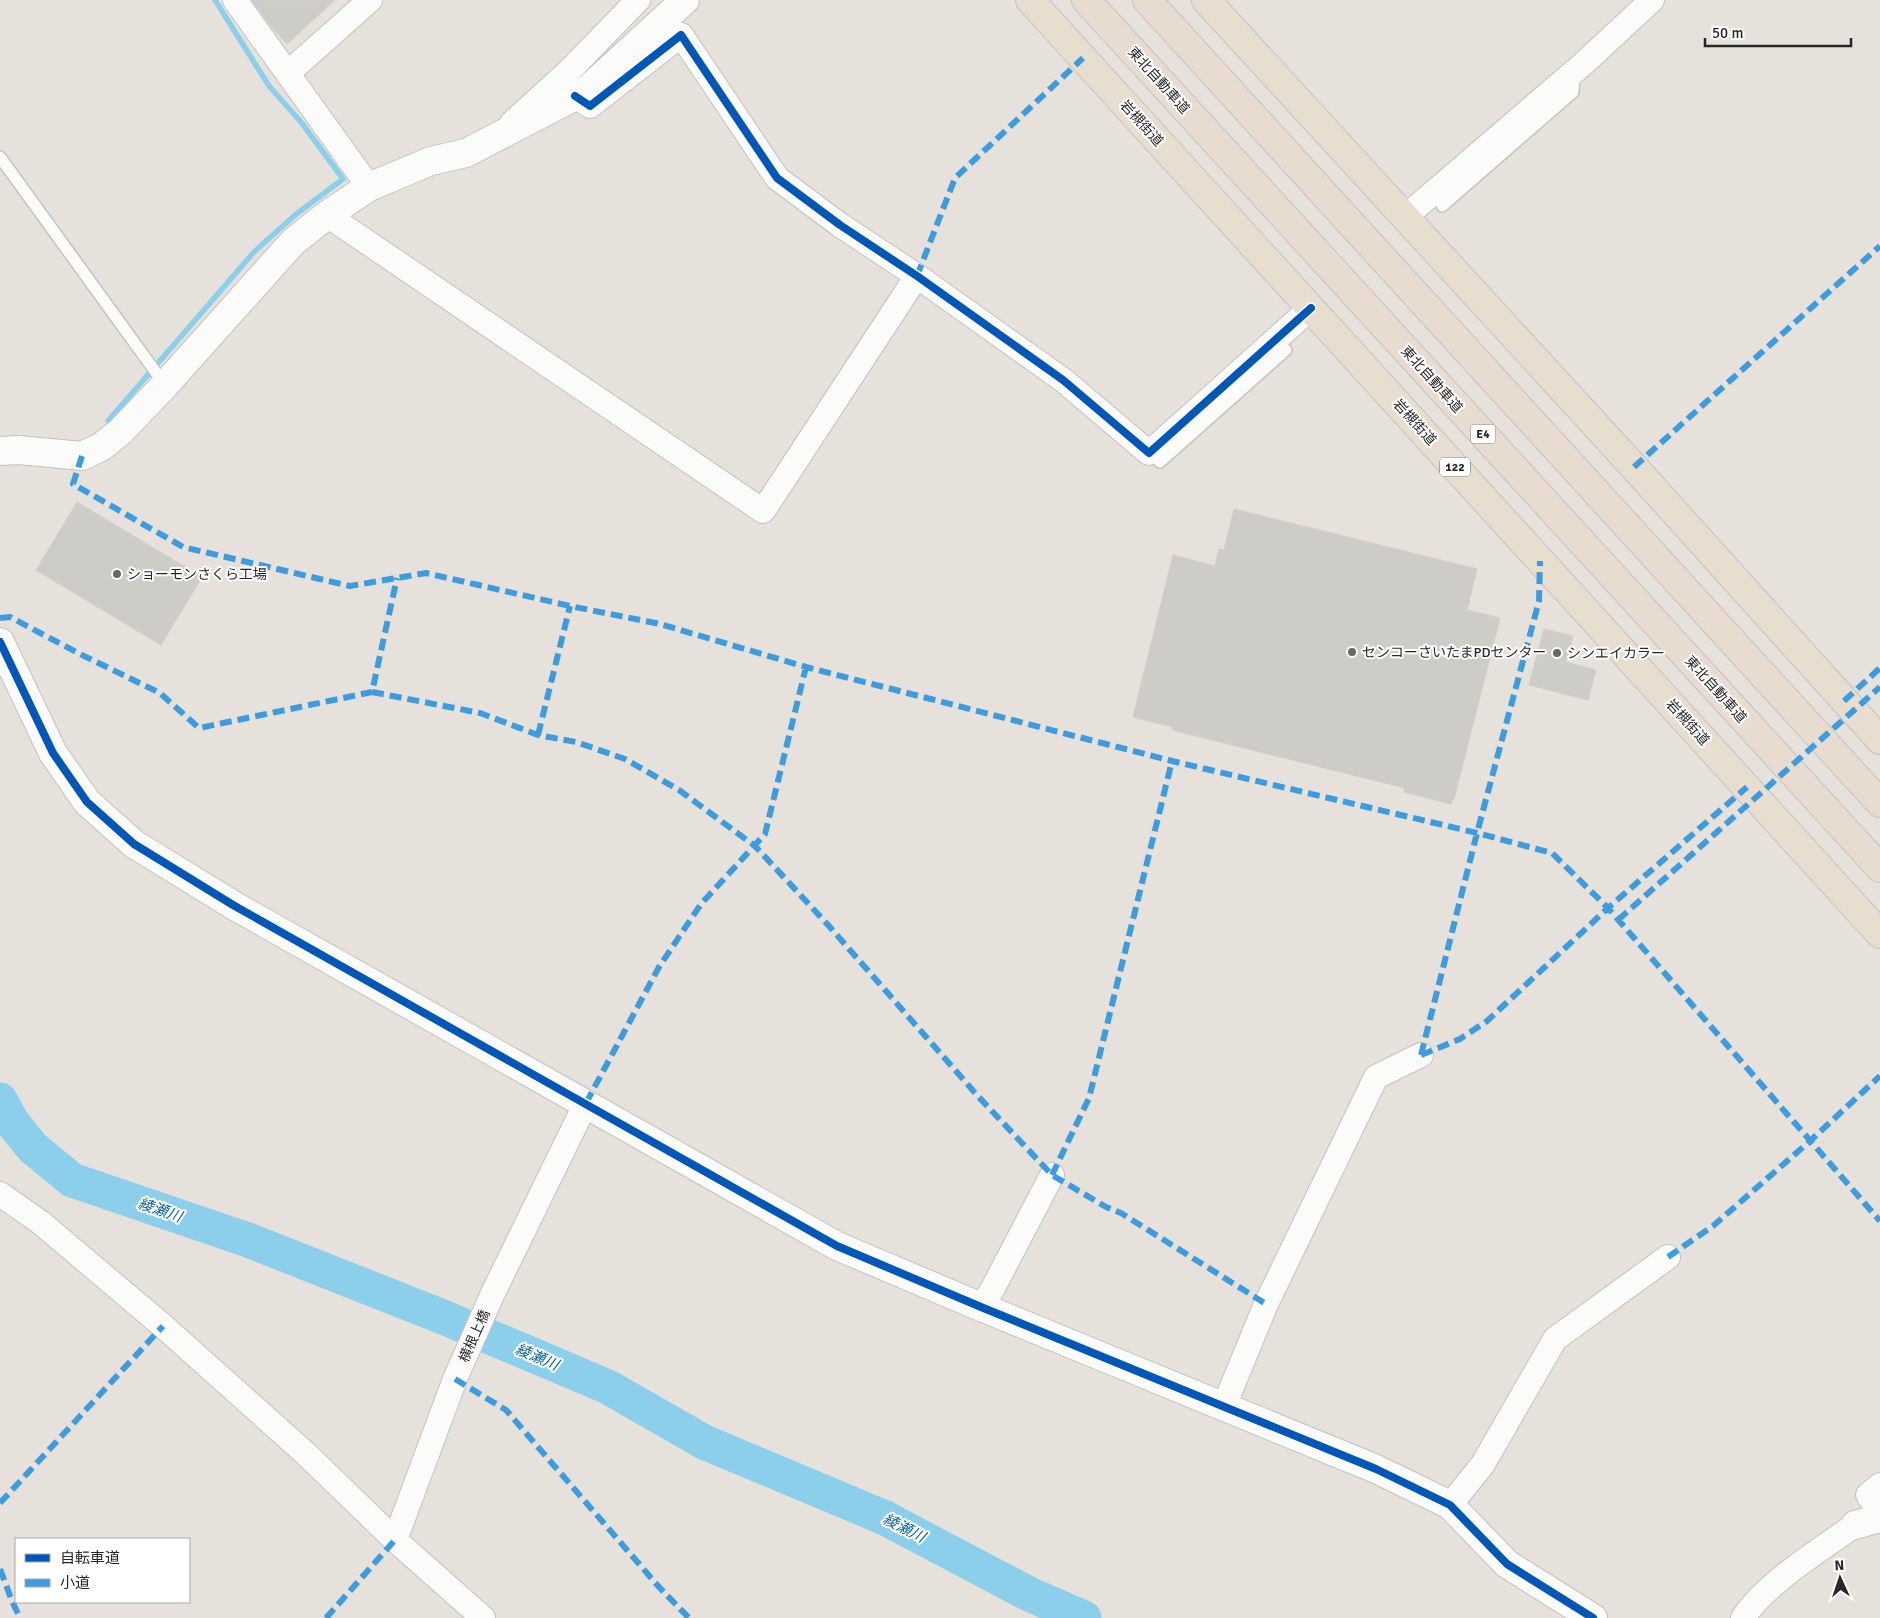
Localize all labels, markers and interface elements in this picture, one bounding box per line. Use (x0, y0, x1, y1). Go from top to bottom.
scale bar (1705, 15, 1851, 47)
text: 50 m (1712, 24, 1743, 42)
street label: 東北自動車道 (1124, 43, 1193, 117)
street label: 岩槻街道 (1117, 97, 1167, 150)
street label: 東北自動車道 (1397, 342, 1466, 416)
street label: 岩槻街道 (1390, 396, 1440, 449)
road number: E4 (1470, 424, 1496, 444)
road number: 122 (1440, 458, 1470, 477)
place label: ショーモンさくら工場 (127, 566, 267, 583)
marker: ショーモンさくら工場 (111, 568, 123, 580)
place label: センコーさいたまPDセンター (1362, 644, 1547, 661)
place label: シンエイカラー (1567, 645, 1665, 662)
marker: センコーさいたまPDセンター (1346, 646, 1358, 658)
marker: シンエイカラー (1551, 647, 1563, 659)
street label: 東北自動車道 (1681, 652, 1750, 726)
street label: 岩槻街道 (1663, 696, 1713, 749)
water label: 綾瀬川 (136, 1194, 186, 1226)
street label: 横根上橋 (455, 1307, 494, 1365)
water label: 綾瀬川 (513, 1340, 563, 1375)
water label: 綾瀬川 (880, 1510, 930, 1547)
legend (15, 1538, 190, 1603)
text: 自転車道 (60, 1549, 120, 1567)
north arrow (1815, 1553, 1865, 1603)
text: N (1834, 1557, 1845, 1574)
text: 小道 (60, 1574, 90, 1592)

